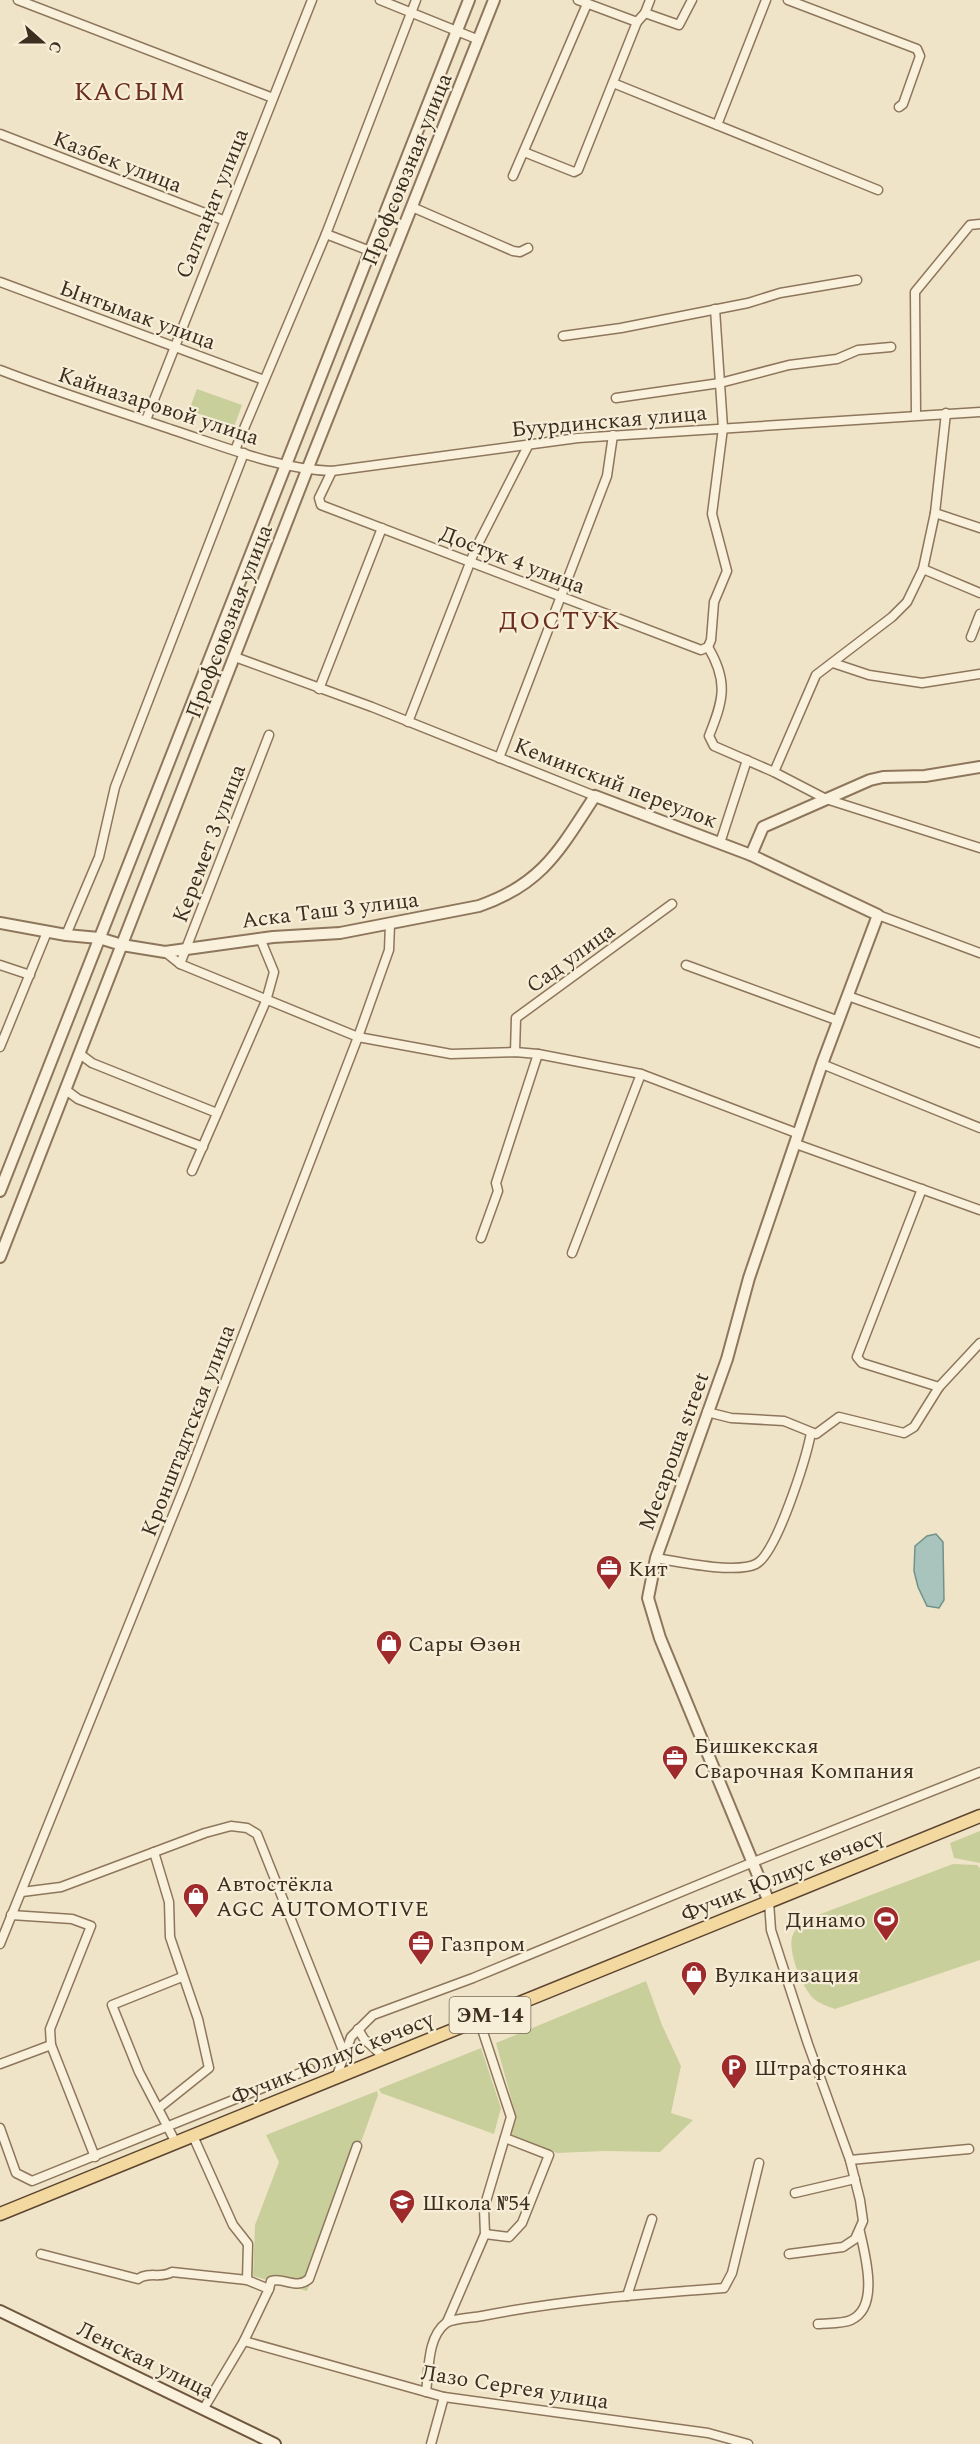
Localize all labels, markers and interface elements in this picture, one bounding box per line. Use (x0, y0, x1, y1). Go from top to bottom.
north arrow (12, 12, 72, 72)
text: С (42, 37, 68, 57)
street label: Профсоюзная улица (354, 68, 461, 271)
district label: КАСЫМ (74, 72, 186, 112)
street label: Казбек улица (48, 123, 187, 202)
street label: Салтанат улица (167, 123, 258, 284)
street label: Ынтымак улица (55, 272, 221, 359)
street label: Кайназаровой улица (54, 358, 264, 455)
street label: Буурдинская улица (510, 396, 709, 446)
street label: Достук 4 улица (435, 518, 590, 603)
street label: Профсоюзная улица (177, 519, 282, 723)
district label: ДОСТУК (499, 601, 621, 641)
street label: Кеминский переулок (509, 729, 722, 837)
street label: Керемет 3 улица (164, 759, 255, 928)
street label: Аска Таш 3 улица (240, 883, 421, 938)
street label: Сад улица (519, 914, 623, 1002)
street label: Кронштадтская улица (133, 1319, 244, 1541)
street label: Месароша street (630, 1367, 718, 1535)
office icon: Кит (594, 1553, 624, 1591)
place label: Кит (628, 1553, 668, 1586)
shop icon: Сары Өзөн (374, 1628, 404, 1666)
place label: Сары Өзөн (408, 1628, 521, 1661)
place label: Бишкекская Сварочная Компания (694, 1730, 914, 1788)
office icon: Бишкекская Сварочная Компания (660, 1743, 690, 1781)
street label: Фучик Юлиус көчөсү (676, 1819, 890, 1931)
place label: Автостёкла AGC AUTOMOTIVE (216, 1868, 429, 1926)
shop icon: Автостёкла AGC AUTOMOTIVE (181, 1881, 211, 1919)
place label: Динамо (786, 1904, 866, 1937)
sports icon: Динамо (871, 1904, 901, 1942)
office icon: Газпром (406, 1928, 436, 1966)
place label: Газпром (440, 1928, 525, 1961)
shop icon: Вулканизация (679, 1959, 709, 1997)
place label: Вулканизация (714, 1959, 859, 1992)
road number: ЭМ-14 (450, 1997, 530, 2033)
street label: Фучик Юлиус көчөсү (226, 2002, 440, 2114)
parking icon: Штрафстоянка (719, 2052, 749, 2090)
place label: Штрафстоянка (754, 2052, 907, 2085)
school or university icon: Школа №54 (387, 2187, 417, 2225)
place label: Школа №54 (422, 2187, 530, 2220)
street label: Ленская улица (71, 2313, 220, 2408)
street label: Лазо Сергея улица (418, 2356, 611, 2419)

